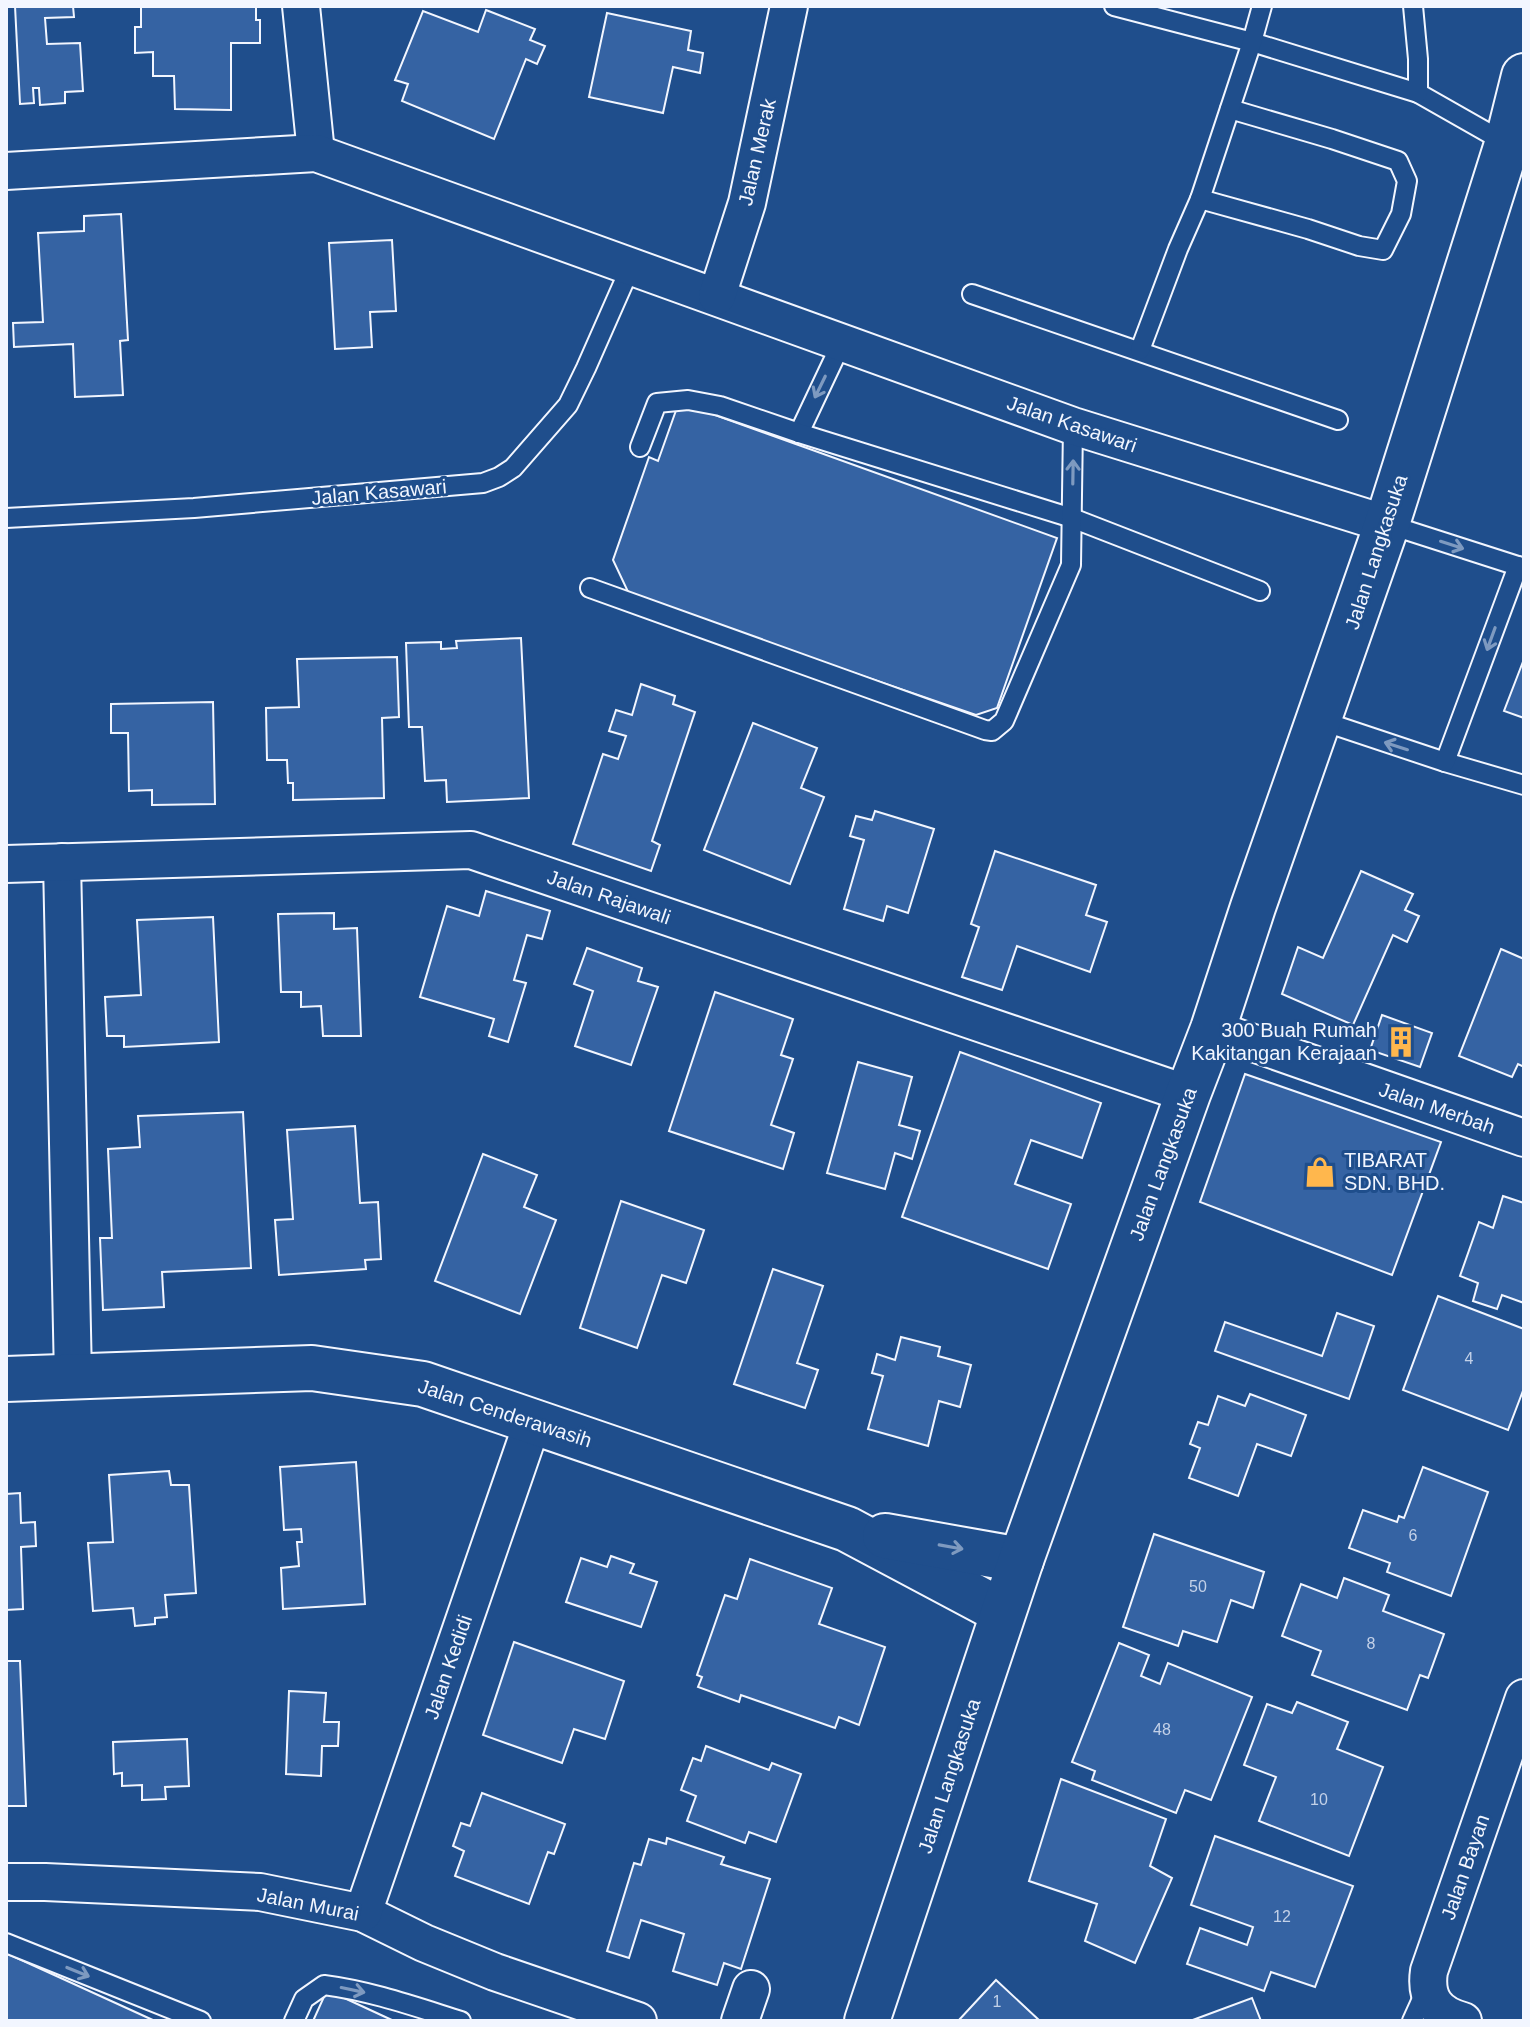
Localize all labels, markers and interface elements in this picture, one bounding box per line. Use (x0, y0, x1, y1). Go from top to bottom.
street label: Jalan Merak (734, 95, 780, 208)
one-way arrow (812, 375, 828, 399)
street label: Jalan Kasawari (1004, 392, 1140, 456)
one-way arrow (1065, 459, 1080, 486)
street label: Jalan Langkasuka (1341, 471, 1412, 632)
street label: Jalan Kasawari (310, 475, 448, 509)
one-way arrow (1439, 538, 1465, 553)
one-way arrow (1483, 626, 1497, 651)
one-way arrow (1384, 737, 1409, 752)
street label: Jalan Rajawali (544, 866, 674, 928)
place label: 300 Buah Rumah Kakitangan Kerajaan (1191, 1019, 1377, 1064)
building icon: 300 Buah Rumah Kakitangan Kerajaan (1384, 1025, 1418, 1059)
street label: Jalan Merbah (1376, 1078, 1498, 1138)
street label: Jalan Langkasuka (1125, 1084, 1201, 1244)
place label: TIBARAT SDN. BHD. (1344, 1149, 1445, 1194)
shop icon: TIBARAT SDN. BHD. (1303, 1155, 1337, 1189)
house number: 4 (1465, 1350, 1474, 1367)
street label: Jalan Cenderawasih (415, 1375, 595, 1451)
house number: 6 (1409, 1527, 1418, 1544)
one-way arrow (938, 1541, 963, 1556)
house number: 50 (1189, 1578, 1207, 1595)
street label: Jalan Kedidi (420, 1612, 476, 1722)
house number: 8 (1367, 1635, 1376, 1652)
street label: Jalan Langkasuka (914, 1695, 985, 1856)
house number: 48 (1153, 1721, 1171, 1738)
house number: 10 (1310, 1791, 1328, 1808)
street label: Jalan Bayan (1437, 1811, 1493, 1923)
street label: Jalan Murai (255, 1883, 361, 1925)
house number: 12 (1273, 1908, 1291, 1925)
one-way arrow (65, 1966, 90, 1980)
one-way arrow (340, 1983, 365, 1998)
house number: 1 (993, 1993, 1002, 2010)

